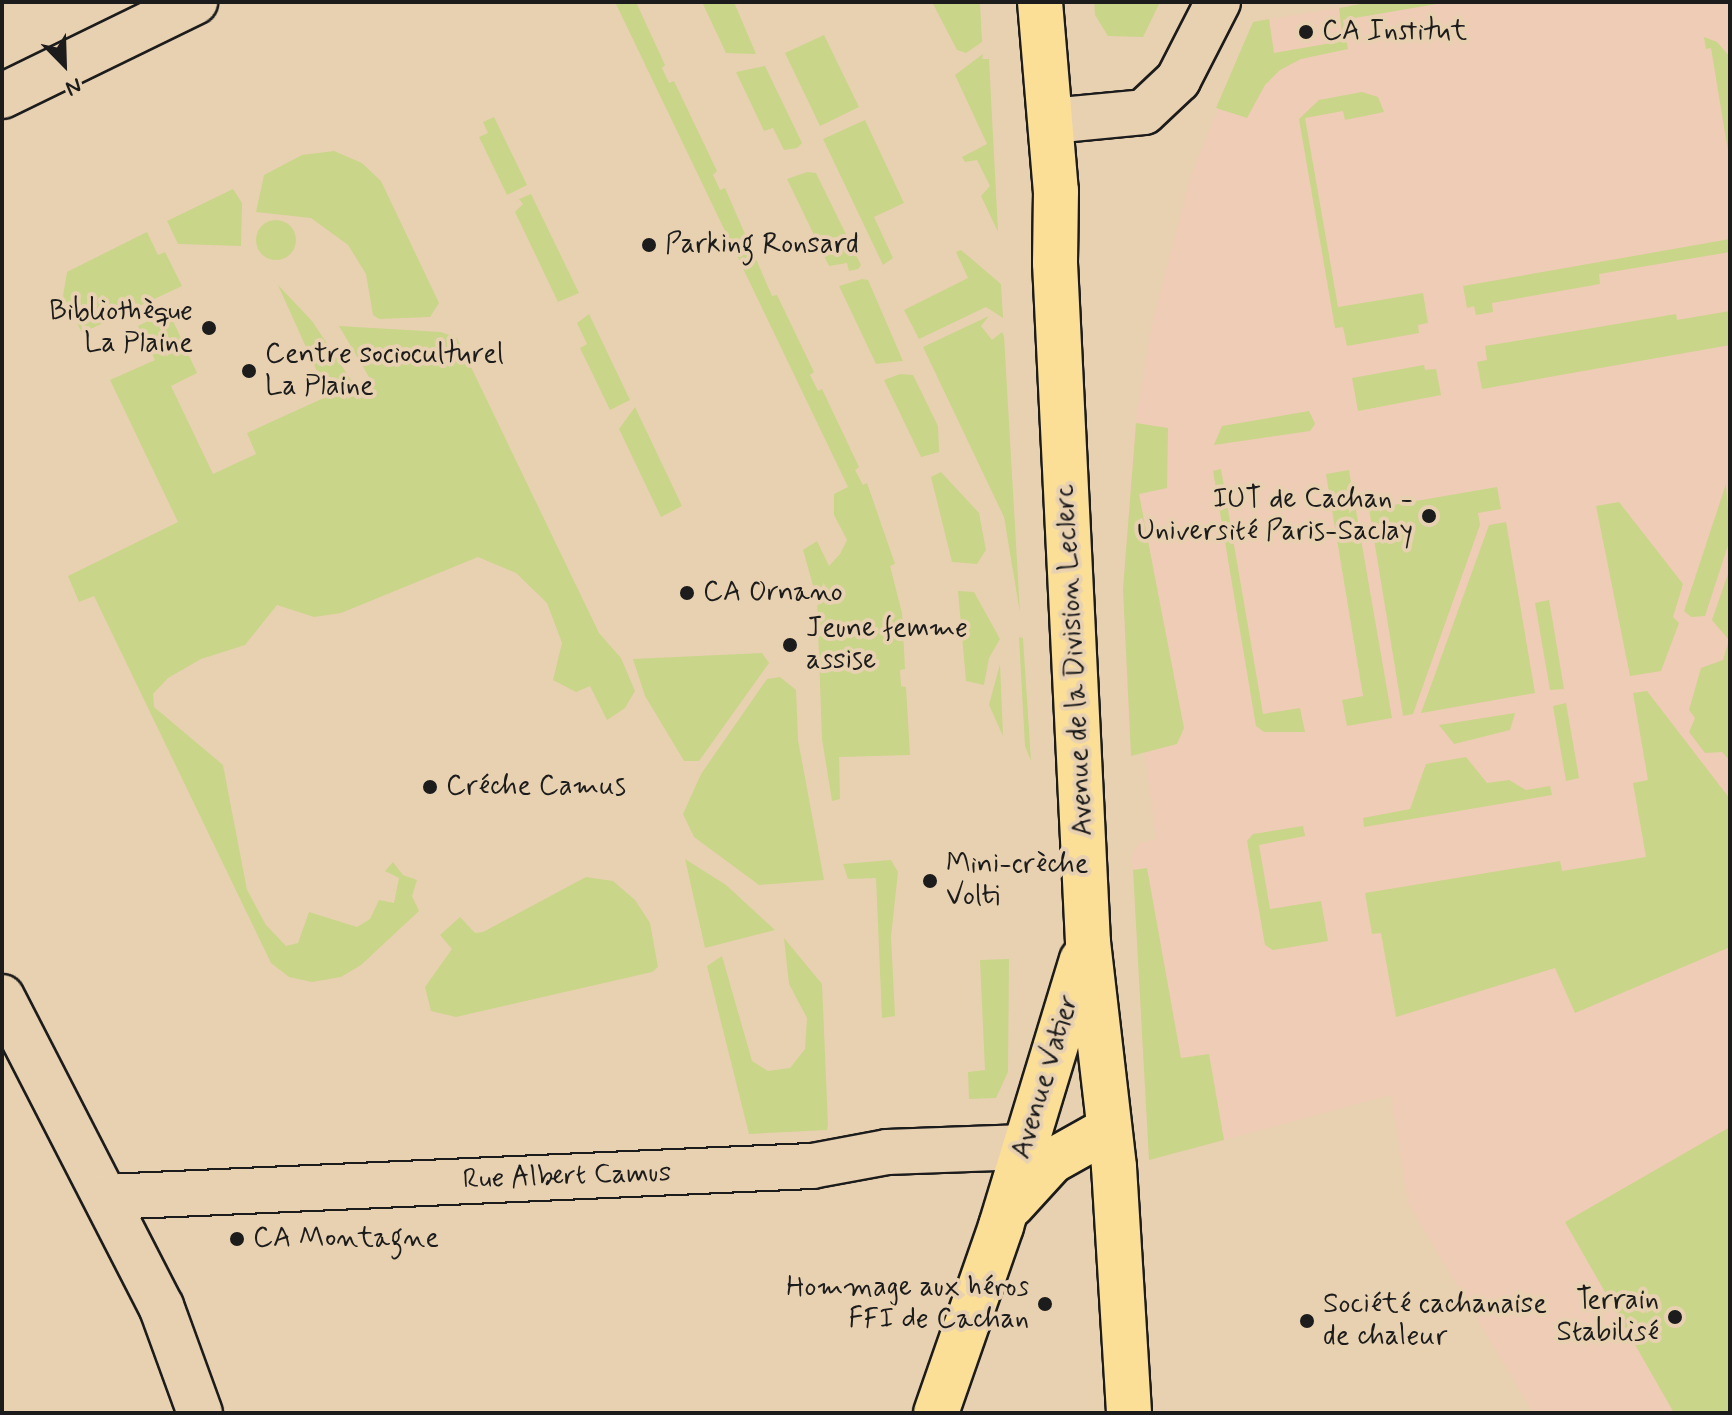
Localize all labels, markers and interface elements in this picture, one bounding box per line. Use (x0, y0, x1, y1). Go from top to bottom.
place label: CA Institut (1322, 15, 1466, 49)
marker: CA Institut (1297, 23, 1315, 41)
north arrow (24, 24, 104, 104)
text: N (61, 70, 86, 102)
place label: Parking Ronsard (665, 228, 856, 262)
marker: Parking Ronsard (640, 236, 658, 254)
place label: Bibliothèque La Plaine (49, 295, 193, 361)
marker: Bibliothèque La Plaine (200, 319, 218, 337)
place label: Centre socioculturel La Plaine (265, 338, 504, 404)
marker: Centre socioculturel La Plaine (240, 362, 258, 380)
place label: IUT de Cachan - Université Paris-Saclay (1137, 483, 1413, 549)
street label: Avenue de la Division Leclerc (1049, 488, 1101, 832)
marker: IUT de Cachan - Université Paris-Saclay (1420, 507, 1438, 525)
place label: CA Ornano (703, 576, 839, 610)
marker: CA Ornano (678, 584, 696, 602)
place label: Jeune femme assise (806, 612, 977, 678)
marker: Jeune femme assise (781, 636, 799, 654)
place label: Créche Camus (446, 770, 621, 804)
marker: Créche Camus (421, 778, 439, 796)
place label: Mini-crèche Volti (946, 848, 1088, 914)
marker: Mini-crèche Volti (921, 872, 939, 890)
street label: Avenue Vatier (1005, 991, 1087, 1163)
street label: Rue Albert Camus (460, 1156, 674, 1198)
place label: CA Montagne (253, 1222, 418, 1256)
marker: CA Montagne (228, 1230, 246, 1248)
place label: Hommage aux héros FFI de Cachan (787, 1271, 1029, 1337)
place label: Terrain Stabilisé (1556, 1284, 1659, 1350)
place label: Société cachanaise de chaleur (1323, 1288, 1547, 1354)
marker: Hommage aux héros FFI de Cachan (1036, 1295, 1054, 1313)
marker: Terrain Stabilisé (1666, 1308, 1684, 1326)
marker: Société cachanaise de chaleur (1298, 1312, 1316, 1330)

